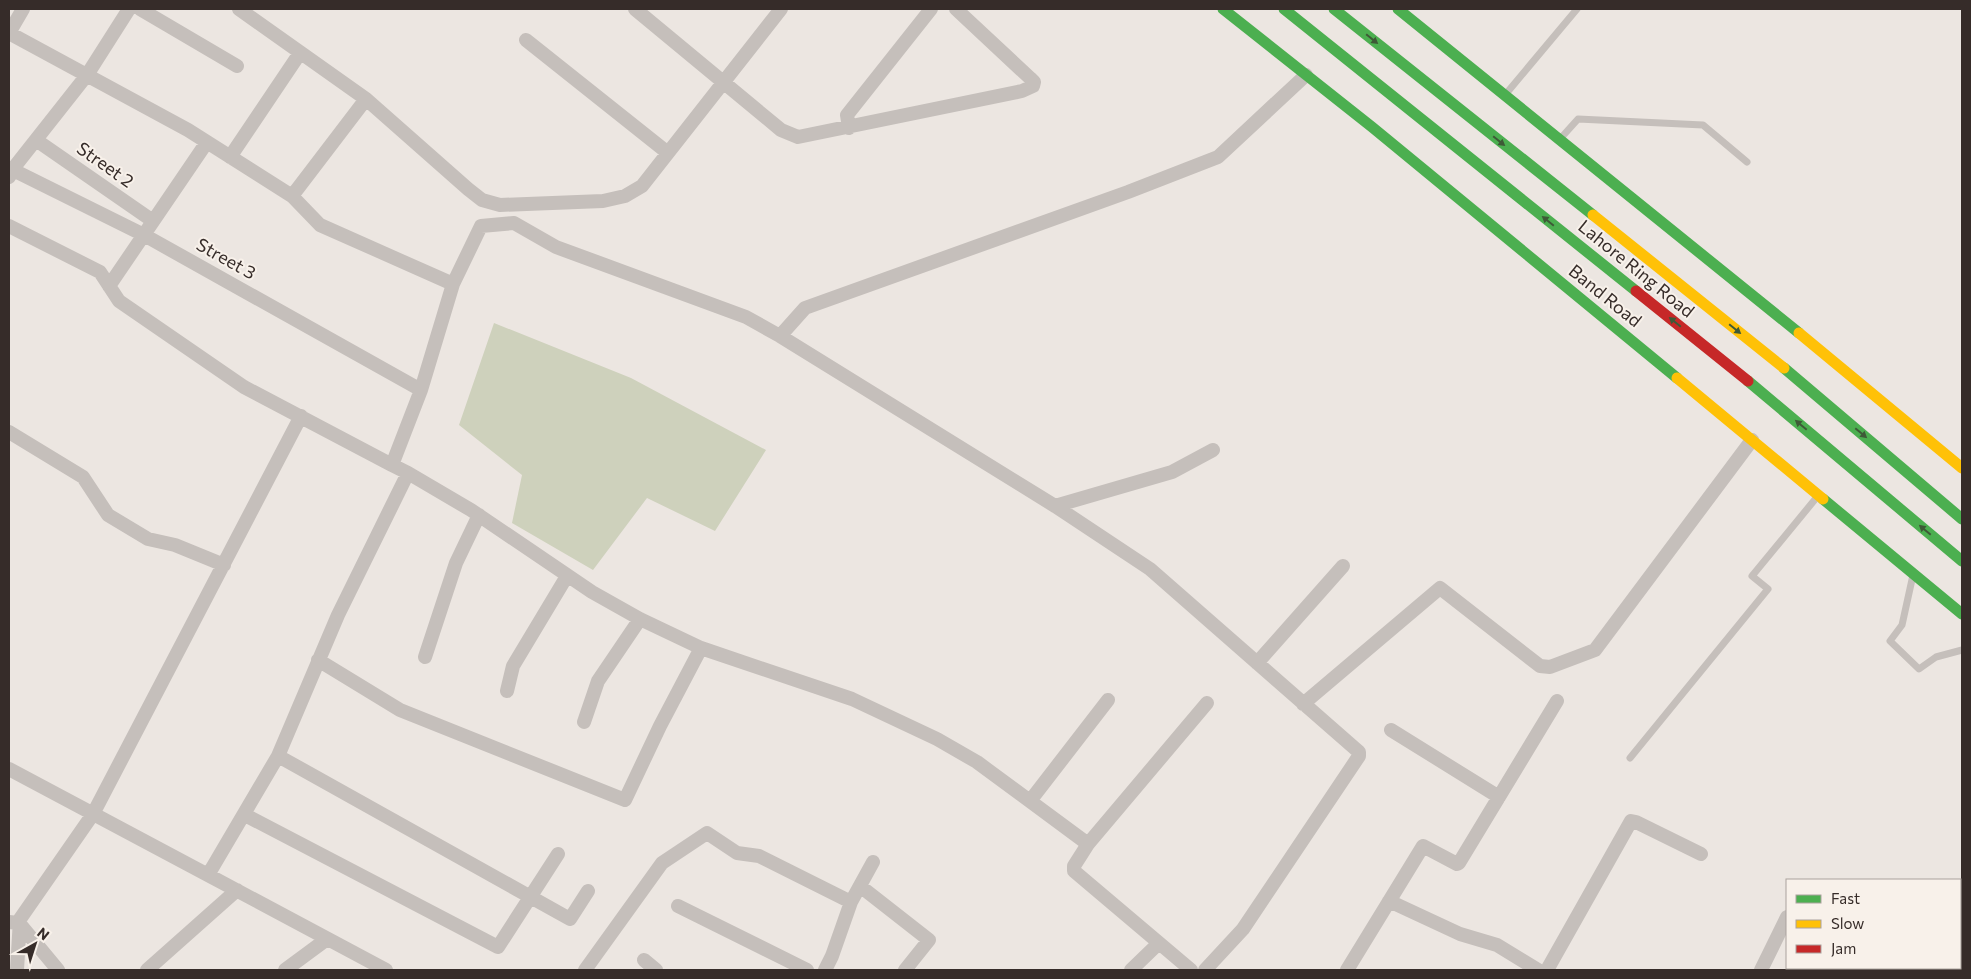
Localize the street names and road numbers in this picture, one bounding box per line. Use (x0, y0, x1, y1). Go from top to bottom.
street label: Street 2 (73, 137, 138, 192)
street label: Lahore Ring Road (1574, 215, 1699, 322)
street label: Street 3 (193, 233, 260, 283)
street label: Band Road (1565, 259, 1646, 331)

